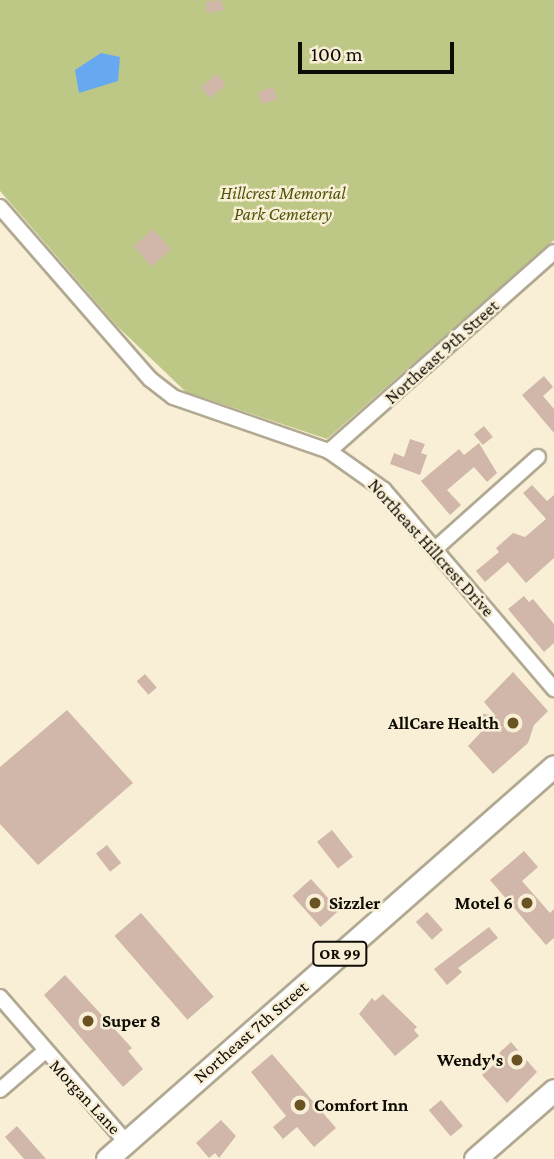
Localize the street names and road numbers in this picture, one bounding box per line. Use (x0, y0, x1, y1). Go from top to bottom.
street label: Northeast 9th Street (381, 295, 503, 409)
street label: Northeast Hillcrest Drive (363, 475, 499, 621)
road number: OR 99 (312, 942, 368, 966)
street label: Northeast 7th Street (189, 976, 313, 1088)
street label: Morgan Lane (45, 1055, 125, 1139)

